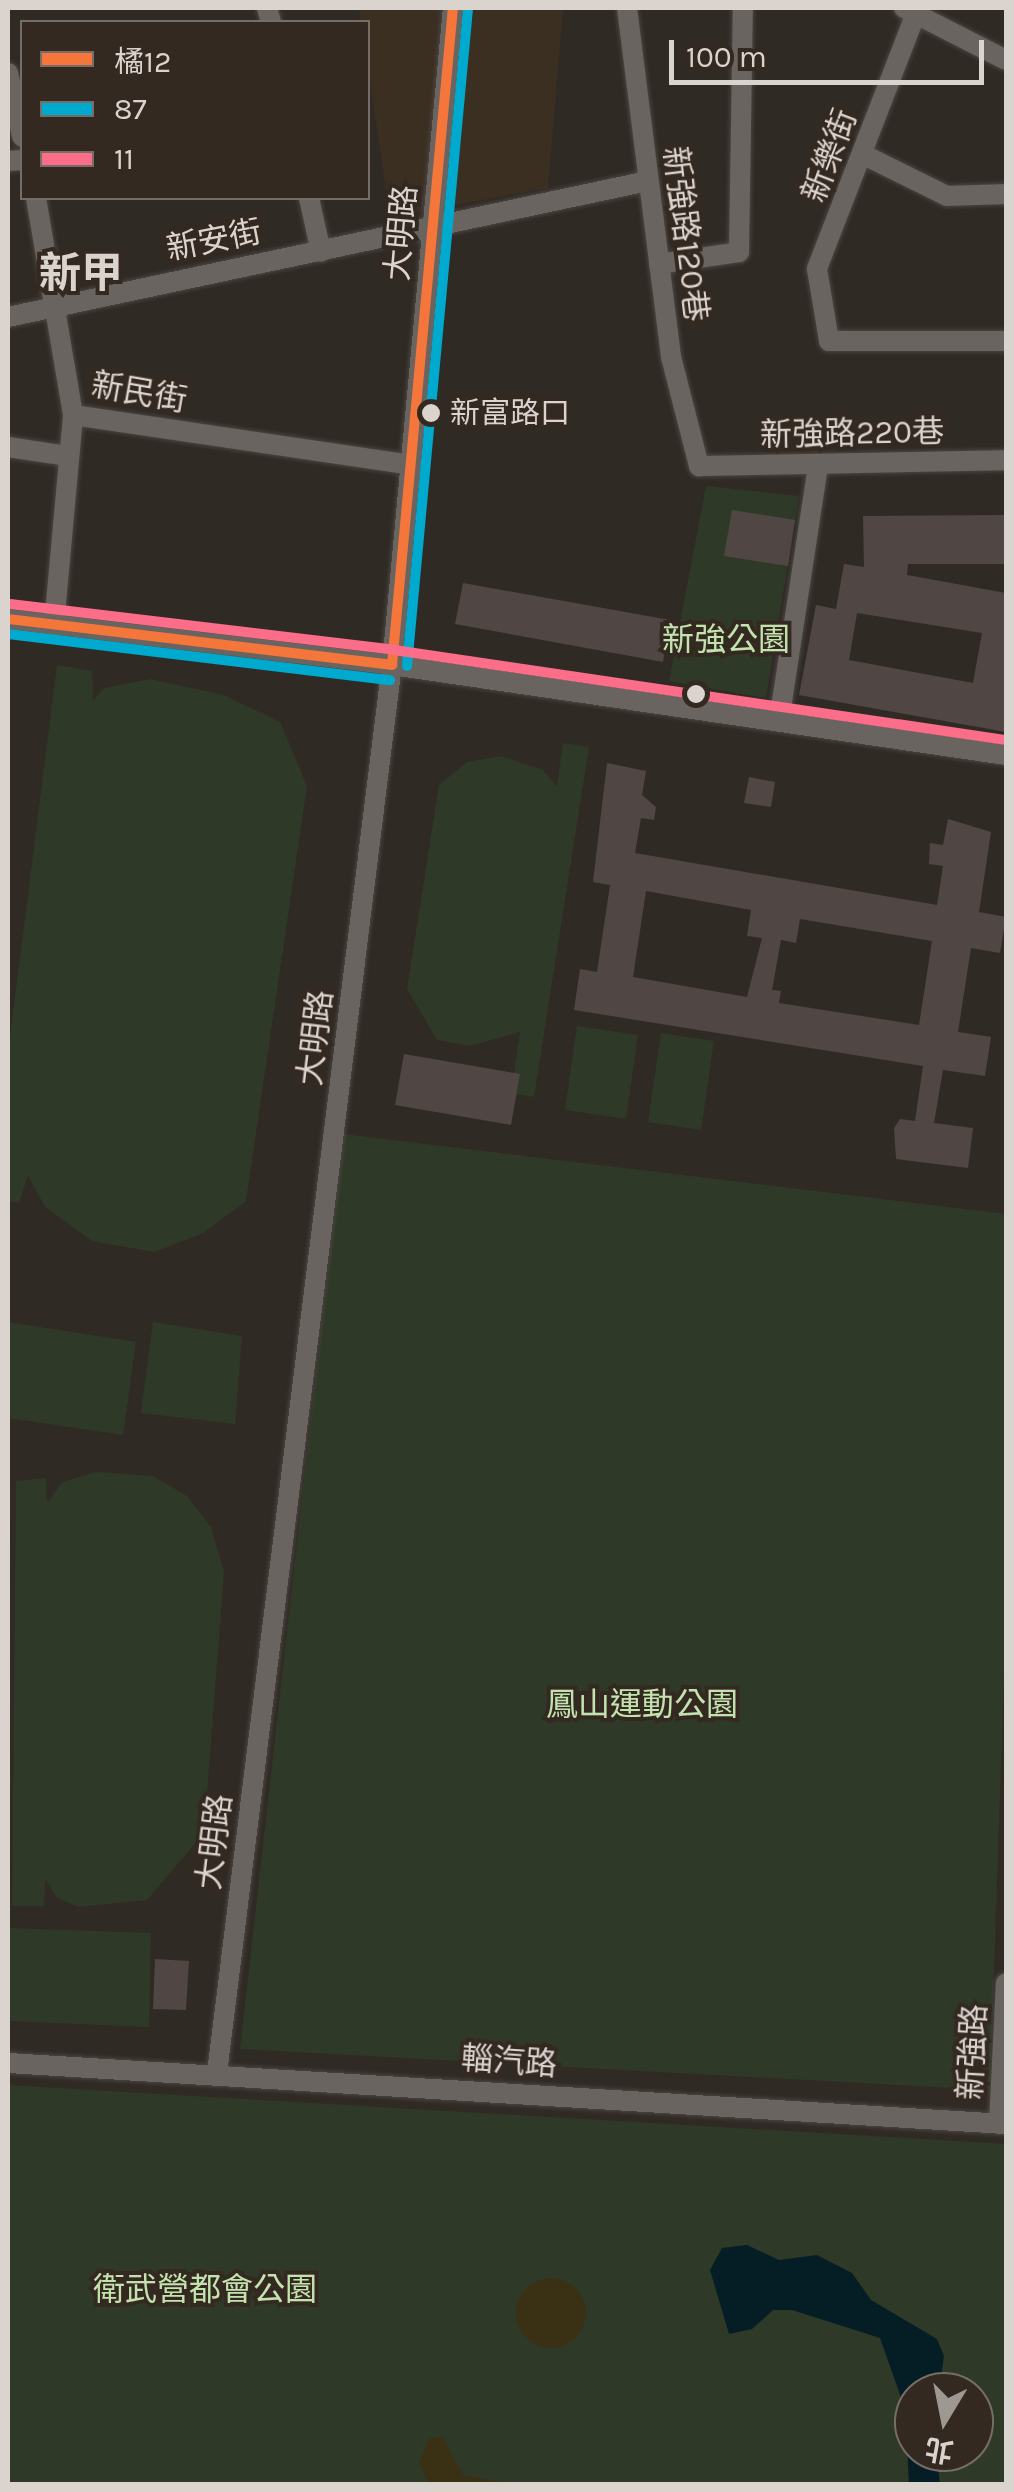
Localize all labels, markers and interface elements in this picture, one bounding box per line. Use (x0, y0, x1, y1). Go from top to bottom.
legend (20, 20, 370, 200)
scale bar (674, 20, 989, 82)
text: 100 m (686, 39, 767, 75)
text: 橘12 (114, 44, 171, 80)
text: 87 (114, 91, 147, 127)
street label: 新樂街 (795, 104, 865, 208)
text: 11 (114, 141, 134, 177)
street label: 新強路120巷 (655, 144, 715, 324)
street label: 大明路 (379, 184, 425, 282)
street label: 新安街 (163, 213, 265, 269)
district label: 新甲 (39, 248, 123, 298)
street label: 新民街 (88, 366, 190, 420)
place label: 新富路口 (450, 395, 570, 431)
marker: 新富路口 (421, 403, 441, 423)
street label: 新強路220巷 (760, 413, 944, 455)
park label: 新強公園 (662, 621, 790, 659)
unlabelled marker (686, 684, 706, 704)
street label: 大明路 (291, 988, 341, 1088)
park label: 鳳山運動公園 (546, 1686, 738, 1724)
street label: 大明路 (190, 1792, 240, 1892)
street label: 新強路 (951, 2003, 995, 2101)
street label: 輜汽路 (460, 2039, 558, 2085)
park label: 衛武營都會公園 (93, 2271, 317, 2309)
north arrow (894, 2372, 994, 2472)
text: 北 (922, 2431, 956, 2469)

